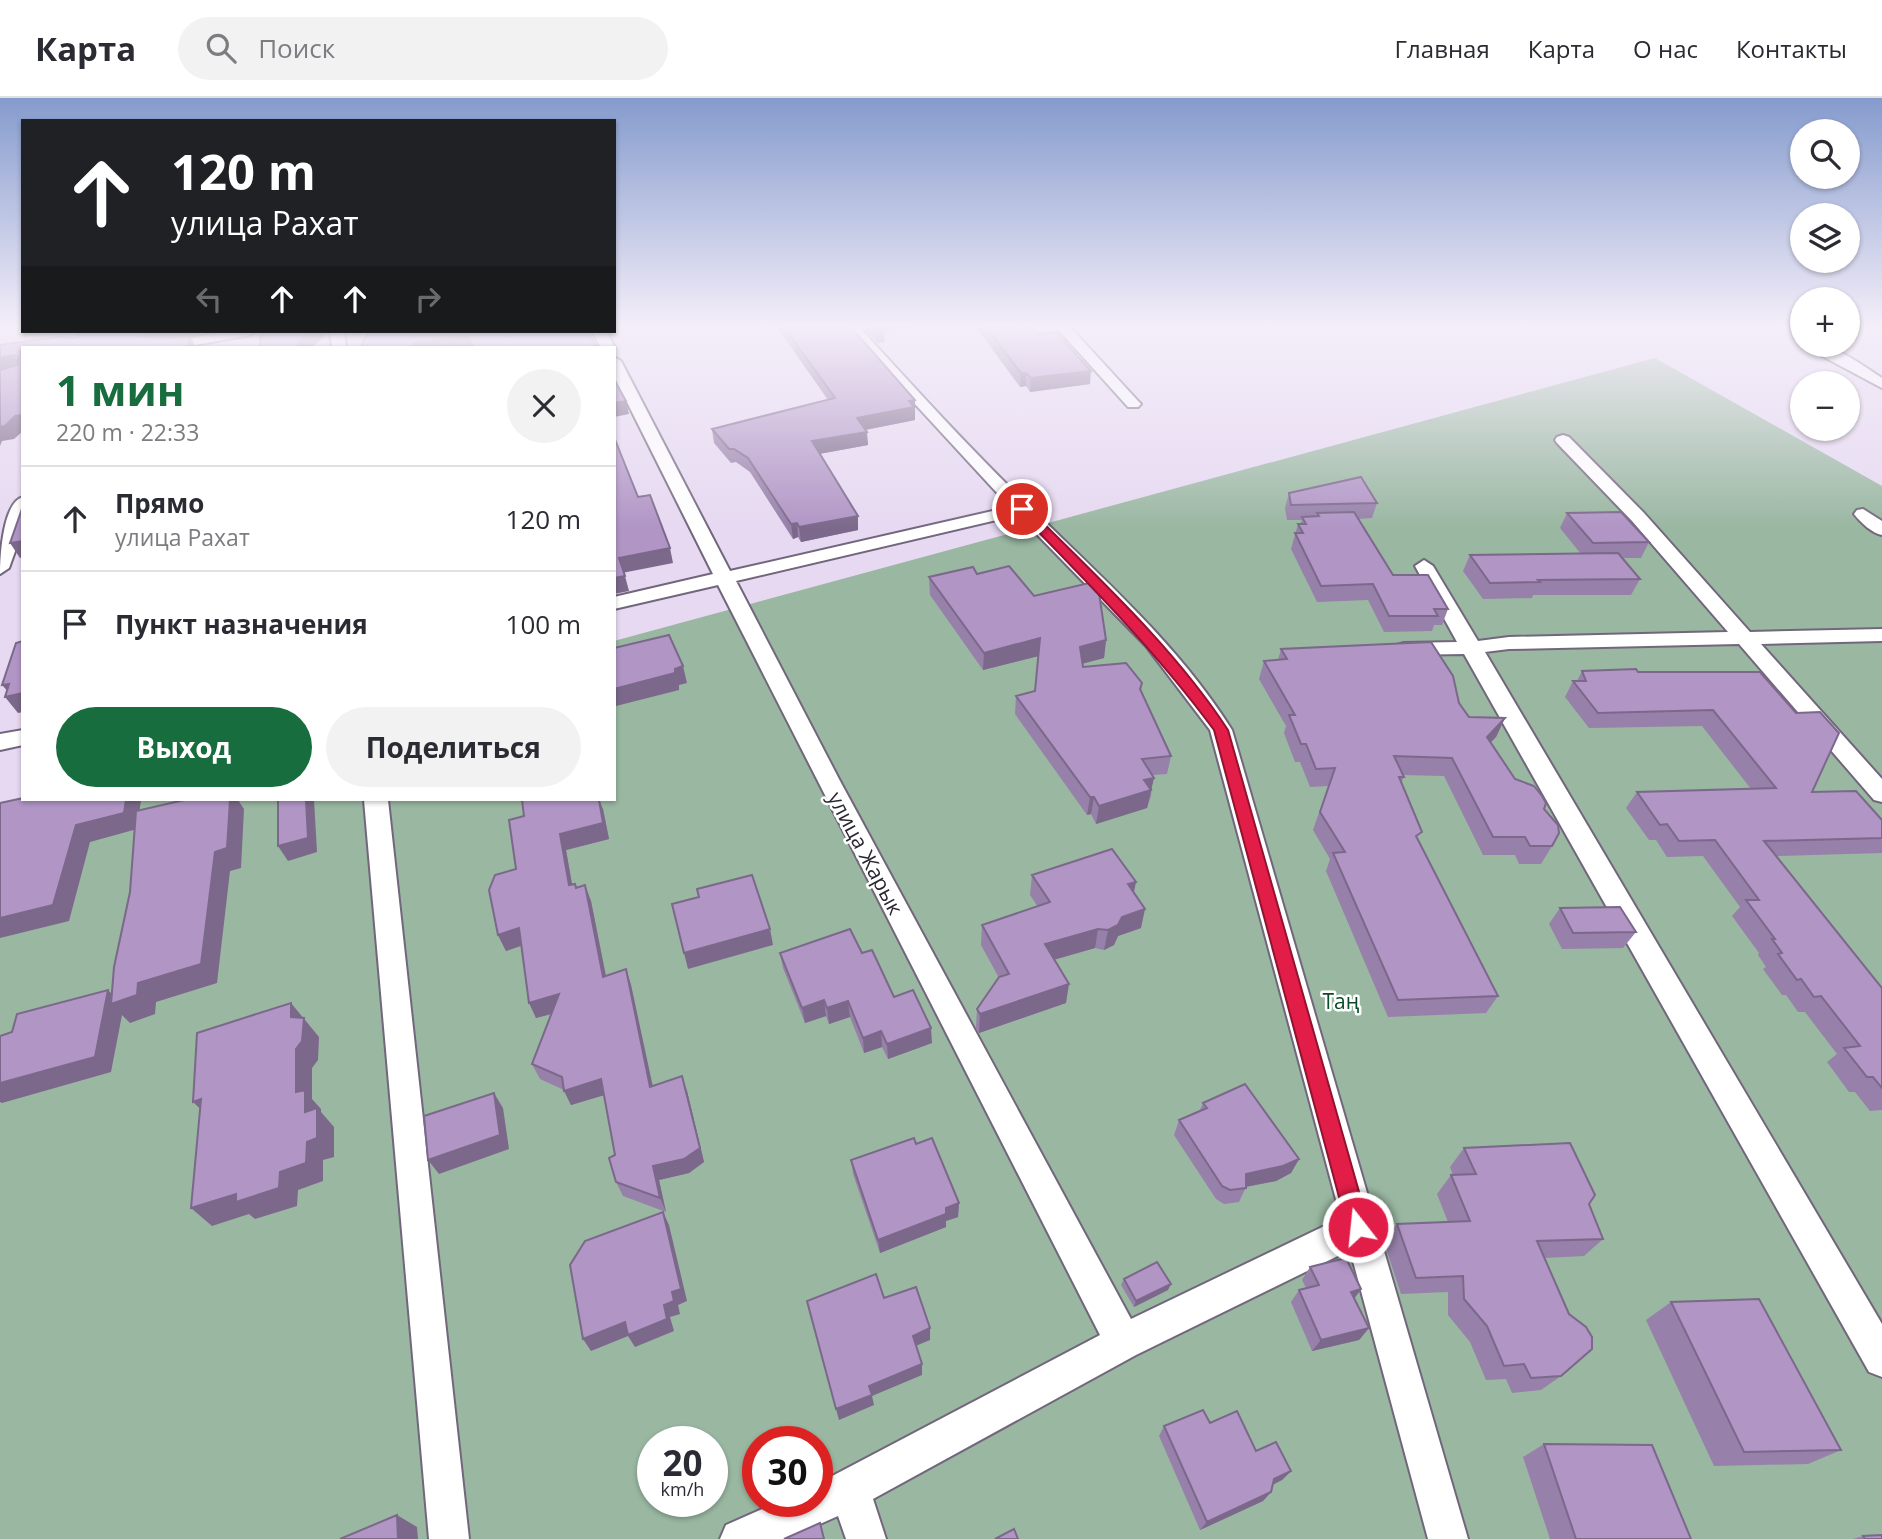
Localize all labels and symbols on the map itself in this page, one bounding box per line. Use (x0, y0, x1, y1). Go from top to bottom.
pin (992, 479, 1052, 539)
street label: улица Жарык (822, 787, 910, 919)
park label: Таң (1323, 987, 1360, 1015)
position arrow (1321, 1190, 1395, 1264)
speed limit sign: 30 (742, 1426, 833, 1517)

